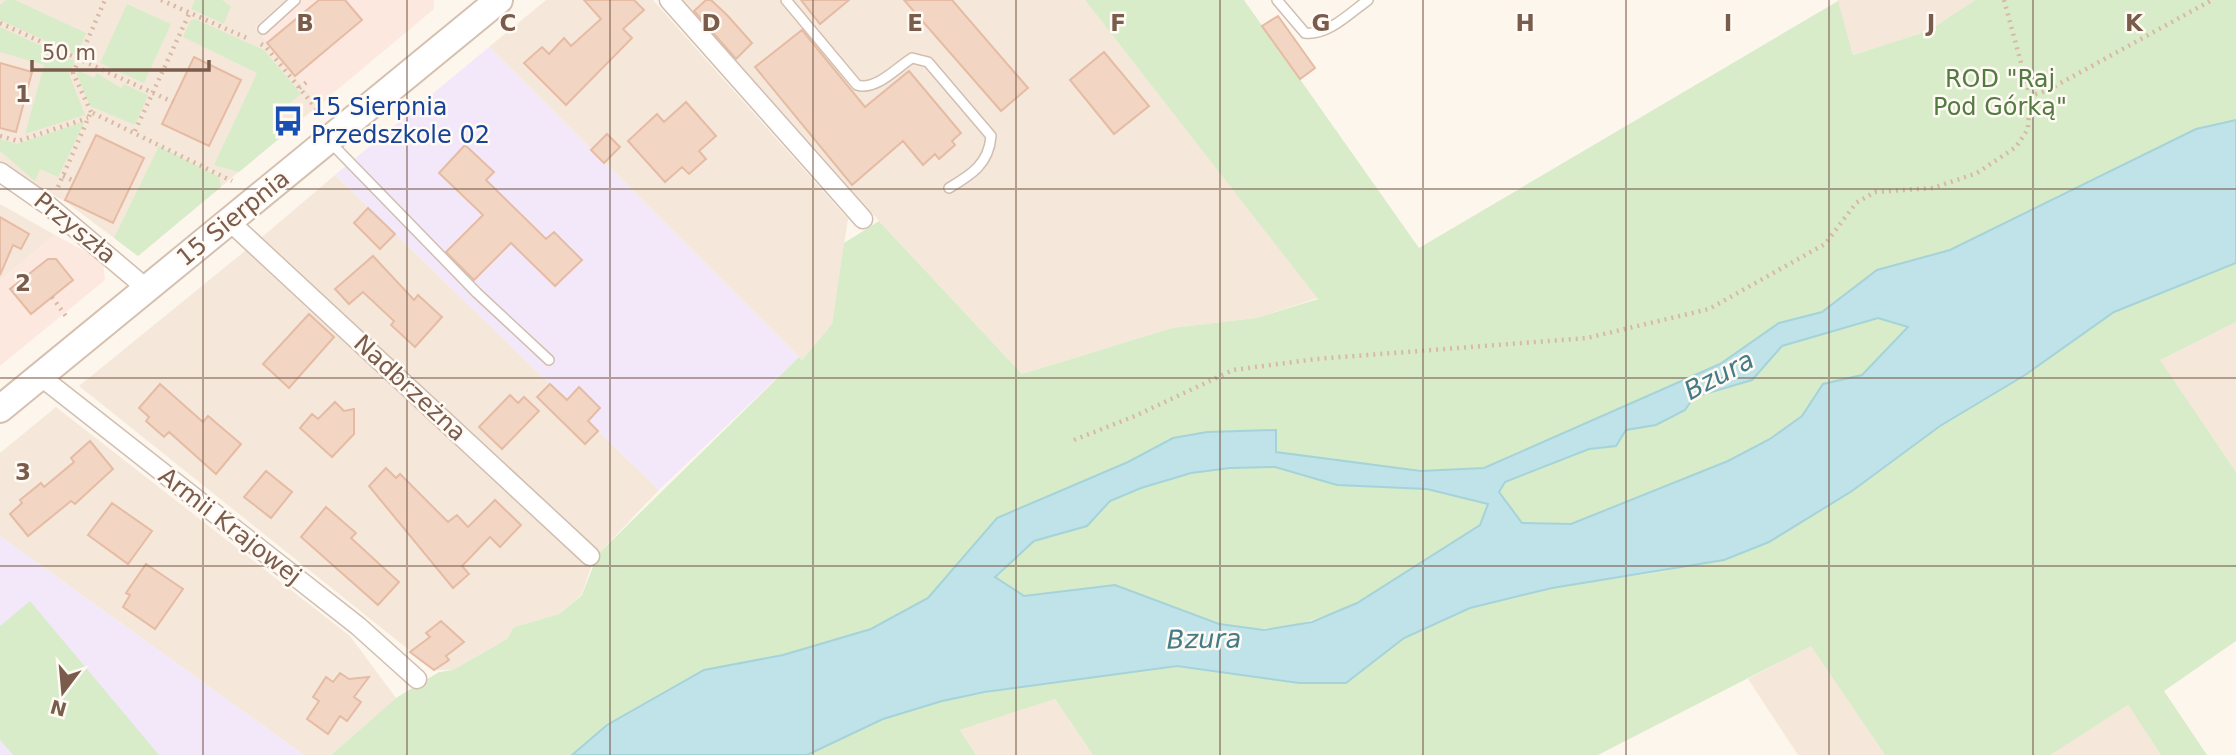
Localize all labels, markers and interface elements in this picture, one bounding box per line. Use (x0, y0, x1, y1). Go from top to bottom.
text: B (296, 10, 314, 36)
text: C (500, 10, 516, 36)
text: D (701, 10, 721, 36)
text: E (907, 10, 923, 36)
text: F (1110, 10, 1126, 36)
text: G (1312, 10, 1330, 36)
text: H (1515, 10, 1535, 36)
text: I (1724, 10, 1732, 36)
text: J (1925, 10, 1935, 36)
text: K (2125, 10, 2144, 36)
scale bar (32, 28, 208, 72)
text: 50 m (42, 41, 96, 65)
park label: ROD "Raj Pod Górką" (1933, 65, 2067, 121)
text: 1 (15, 81, 31, 107)
place label: 15 Sierpnia Przedszkole 02 (311, 93, 490, 149)
bus stop icon: 15 Sierpnia Przedszkole 02 (271, 104, 305, 138)
street label: 15 Sierpnia (171, 164, 295, 272)
street label: Przyszła (28, 186, 122, 270)
text: 2 (15, 270, 31, 296)
street label: Nadbrzeżna (348, 329, 472, 447)
water label: Bzura (1679, 344, 1759, 406)
text: 3 (15, 459, 31, 485)
street label: Armii Krajowej (153, 462, 307, 590)
water label: Bzura (1166, 623, 1242, 655)
north arrow (28, 657, 98, 727)
text: N (48, 696, 69, 721)

